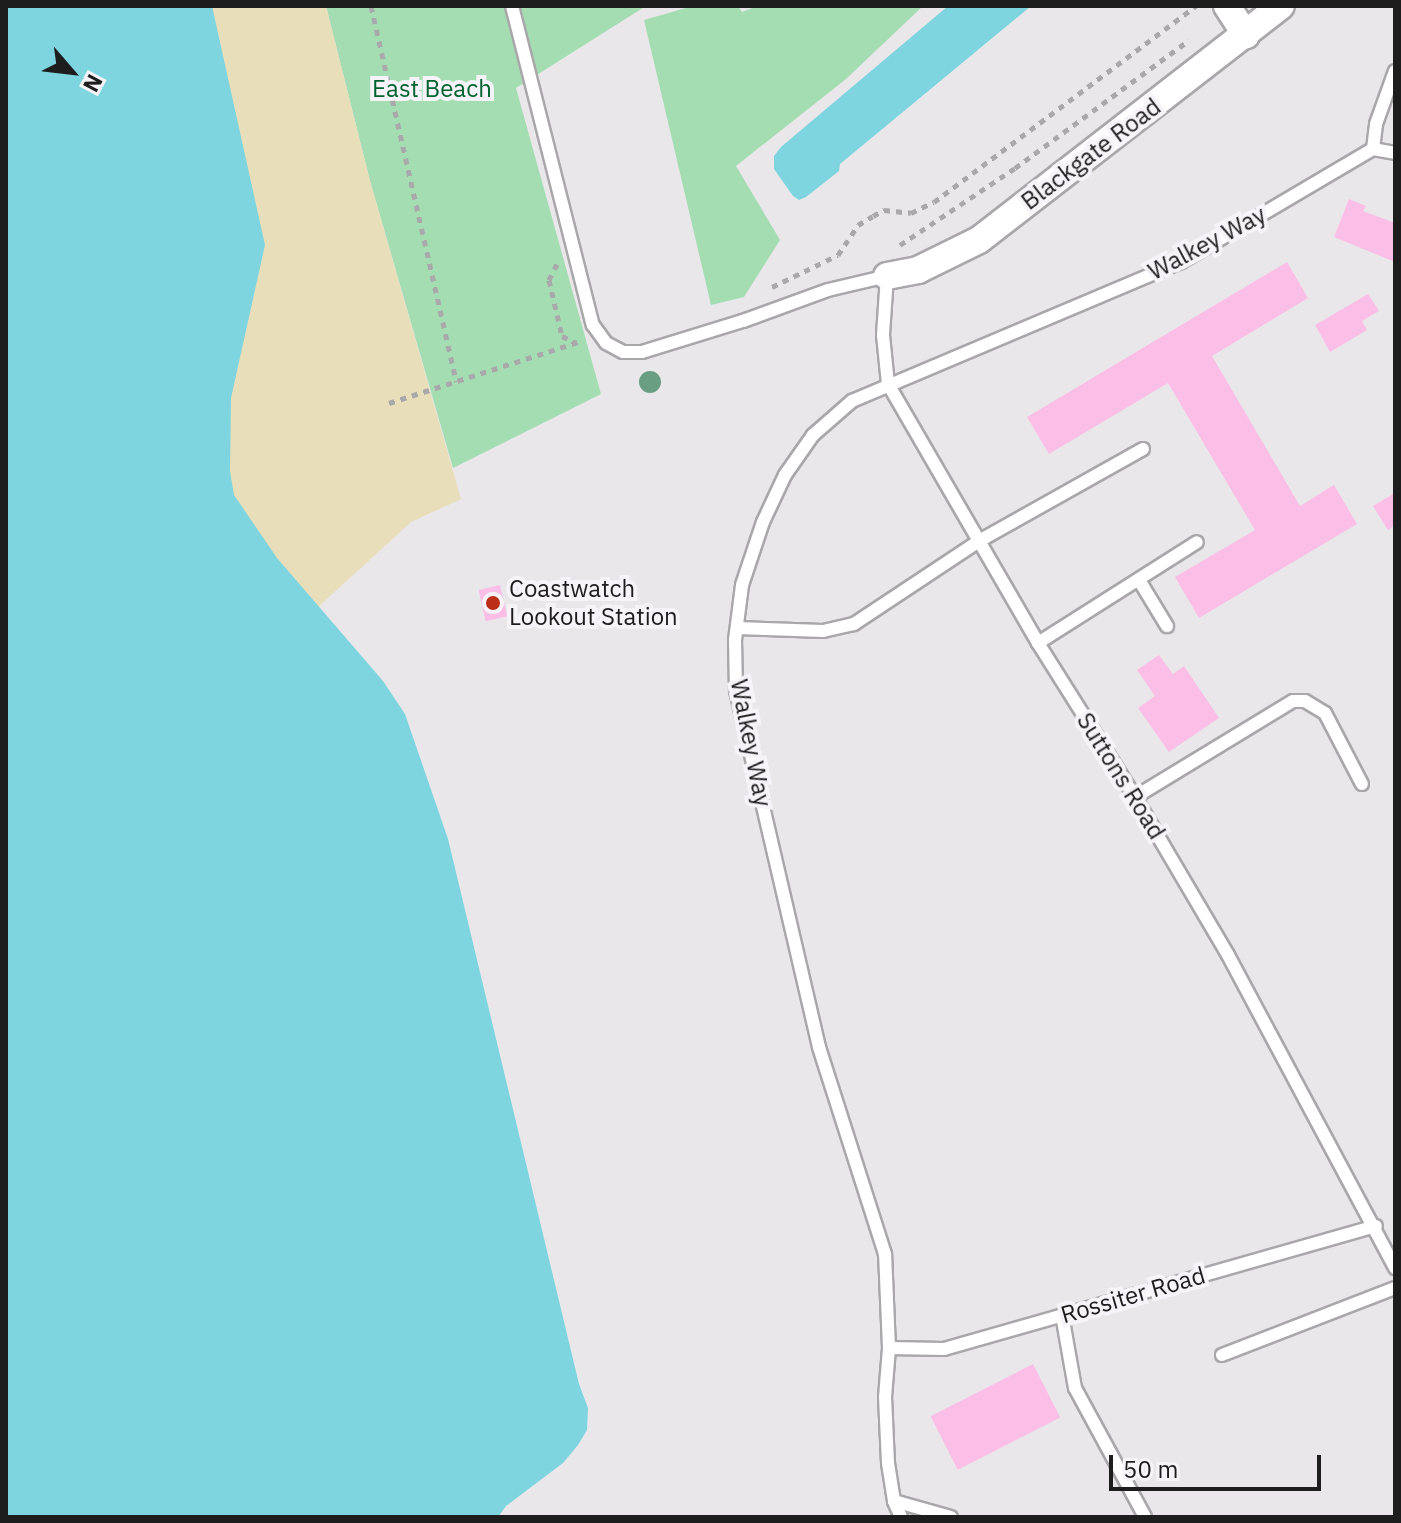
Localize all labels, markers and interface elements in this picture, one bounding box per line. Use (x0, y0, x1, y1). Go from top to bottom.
north arrow (32, 32, 112, 112)
text: N (77, 70, 110, 97)
park label: East Beach (372, 75, 492, 103)
street label: Blackgate Road (1016, 92, 1166, 216)
street label: Walkey Way (1143, 200, 1271, 286)
place label: Coastwatch Lookout Station (509, 575, 678, 631)
marker: Coastwatch Lookout Station (484, 594, 502, 612)
street label: Walkey Way (725, 677, 777, 809)
street label: Suttons Road (1071, 707, 1171, 845)
street label: Rossiter Road (1058, 1261, 1208, 1329)
scale bar (1113, 1439, 1325, 1489)
text: 50 m (1123, 1453, 1178, 1485)

